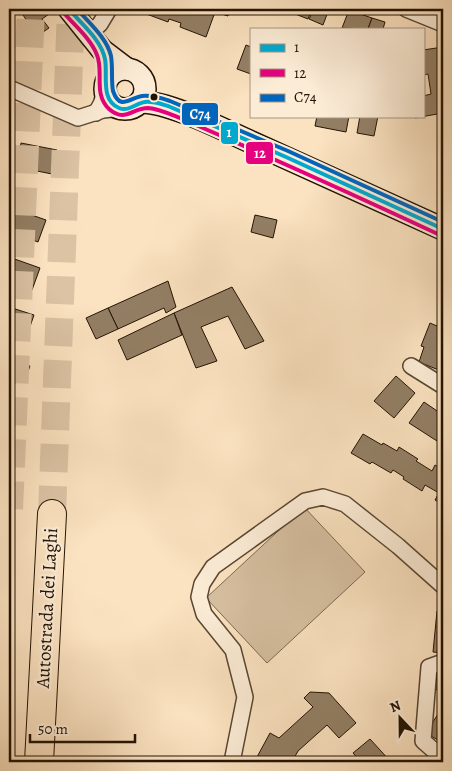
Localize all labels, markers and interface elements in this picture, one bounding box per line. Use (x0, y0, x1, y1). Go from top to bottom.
legend (250, 28, 424, 118)
text: 1 (294, 37, 299, 57)
text: 12 (294, 63, 306, 83)
text: C74 (294, 87, 317, 107)
unlabelled marker (149, 92, 159, 102)
line badge: C74 (181, 102, 219, 126)
text: C74 (189, 105, 211, 124)
line badge: 1 (220, 121, 239, 145)
text: 1 (226, 123, 232, 142)
line badge: 12 (245, 141, 274, 165)
text: 12 (254, 144, 266, 163)
street label: Autostrada dei Laghi (30, 527, 64, 690)
north arrow (374, 694, 424, 744)
text: N (387, 696, 404, 717)
scale bar (30, 711, 135, 743)
text: 50 m (38, 719, 68, 739)

